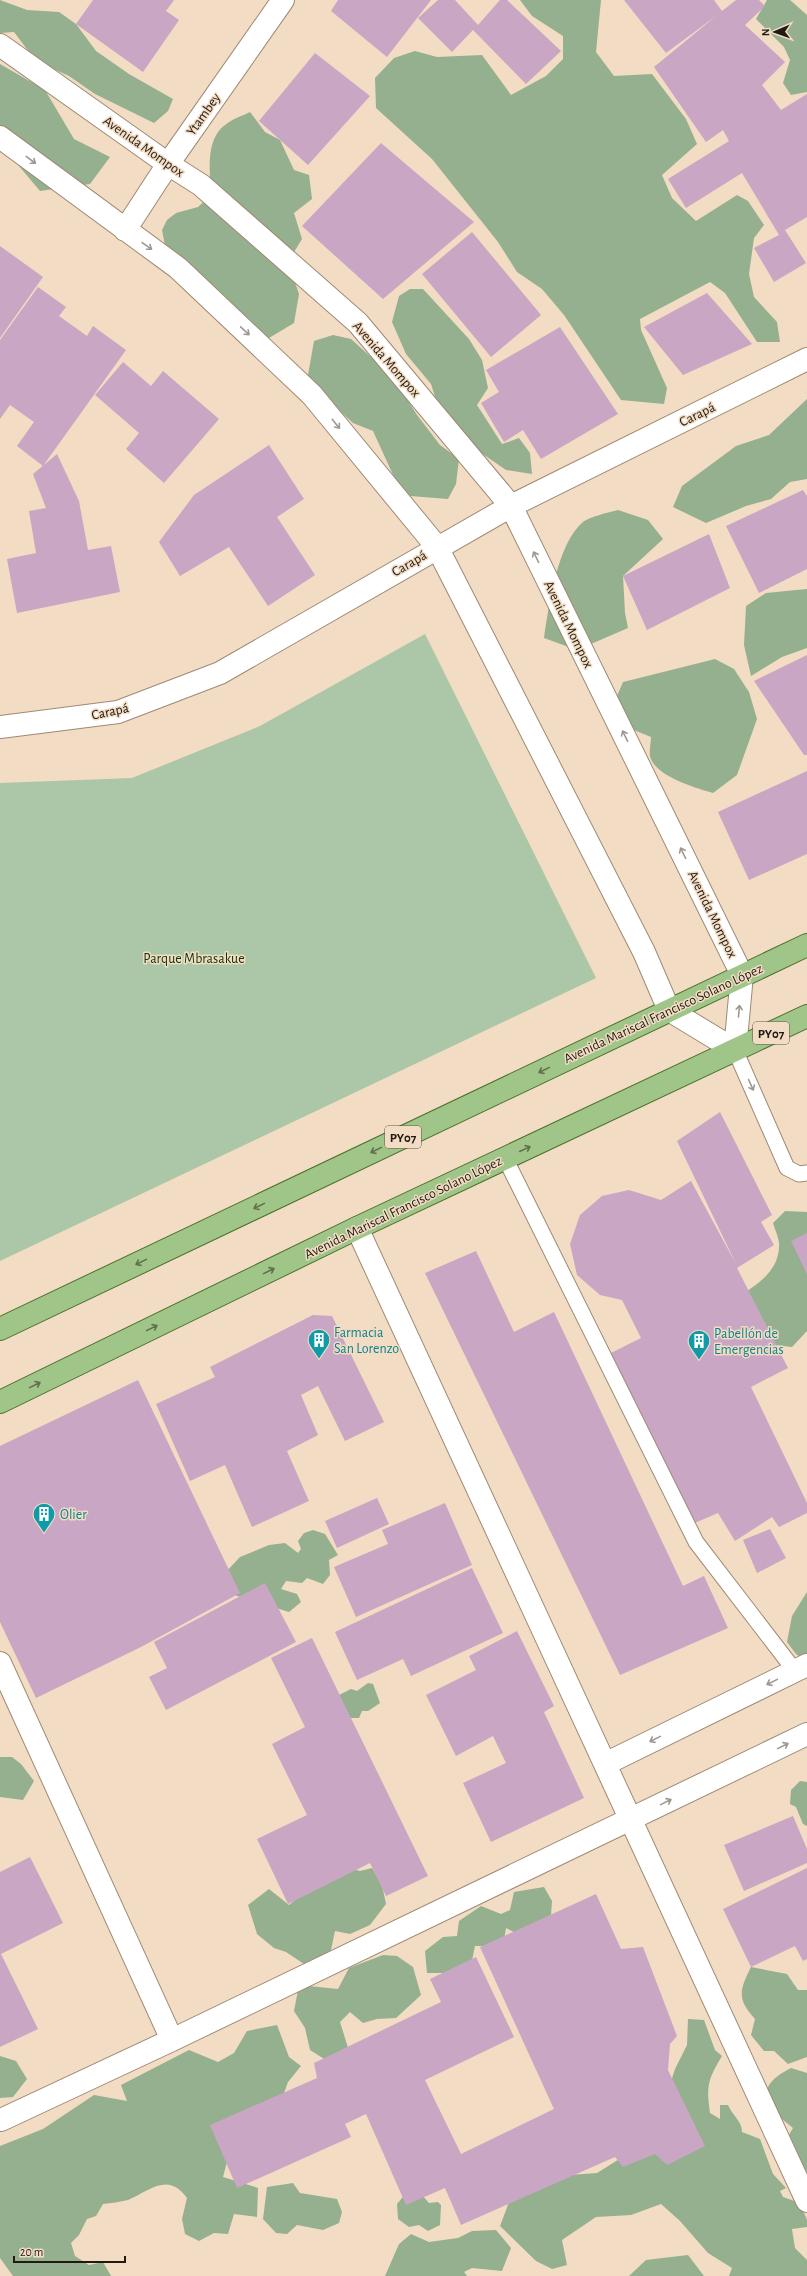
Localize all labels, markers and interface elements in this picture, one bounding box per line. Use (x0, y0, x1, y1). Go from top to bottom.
north arrow (755, 12, 795, 52)
text: N (760, 28, 771, 36)
street label: Ytambey (184, 91, 223, 138)
street label: Avenida Mompox (100, 114, 186, 180)
one-way arrow (26, 156, 37, 165)
one-way arrow (141, 242, 152, 250)
street label: Avenida Mompox (350, 319, 423, 400)
one-way arrow (240, 326, 250, 336)
street label: Carapá (677, 400, 718, 430)
one-way arrow (332, 418, 340, 429)
street label: Carapá (390, 548, 430, 579)
one-way arrow (532, 552, 539, 564)
street label: Avenida Mompox (541, 579, 595, 670)
street label: Carapá (90, 701, 131, 723)
one-way arrow (621, 731, 628, 743)
one-way arrow (679, 847, 686, 859)
street label: Avenida Mompox (685, 869, 739, 960)
park label: Parque Mbrasakue (143, 952, 245, 966)
street label: Avenida Mariscal Francisco Solano López (562, 961, 765, 1066)
one-way arrow (735, 1005, 743, 1018)
road number: PY07 (753, 1022, 789, 1044)
one-way arrow (538, 1067, 550, 1074)
one-way arrow (748, 1079, 755, 1091)
road number: PY07 (385, 1126, 421, 1148)
one-way arrow (519, 1145, 531, 1152)
one-way arrow (370, 1147, 382, 1154)
street label: Avenida Mariscal Francisco Solano López (303, 1154, 505, 1262)
one-way arrow (253, 1203, 265, 1210)
one-way arrow (136, 1259, 148, 1266)
one-way arrow (263, 1267, 275, 1274)
one-way arrow (146, 1324, 158, 1331)
place label: Farmacia San Lorenzo (334, 1326, 399, 1356)
building icon: Farmacia San Lorenzo (306, 1327, 332, 1360)
place label: Pabellón de Emergencias (714, 1327, 784, 1357)
building icon: Pabellón de Emergencias (686, 1328, 712, 1361)
one-way arrow (29, 1381, 41, 1388)
building icon: Olier (31, 1501, 57, 1534)
place label: Olier (60, 1508, 87, 1522)
one-way arrow (766, 1679, 778, 1686)
one-way arrow (649, 1736, 661, 1743)
one-way arrow (776, 1742, 788, 1749)
one-way arrow (659, 1798, 671, 1805)
scale bar (14, 2238, 125, 2264)
text: 20 m (20, 2246, 43, 2258)

